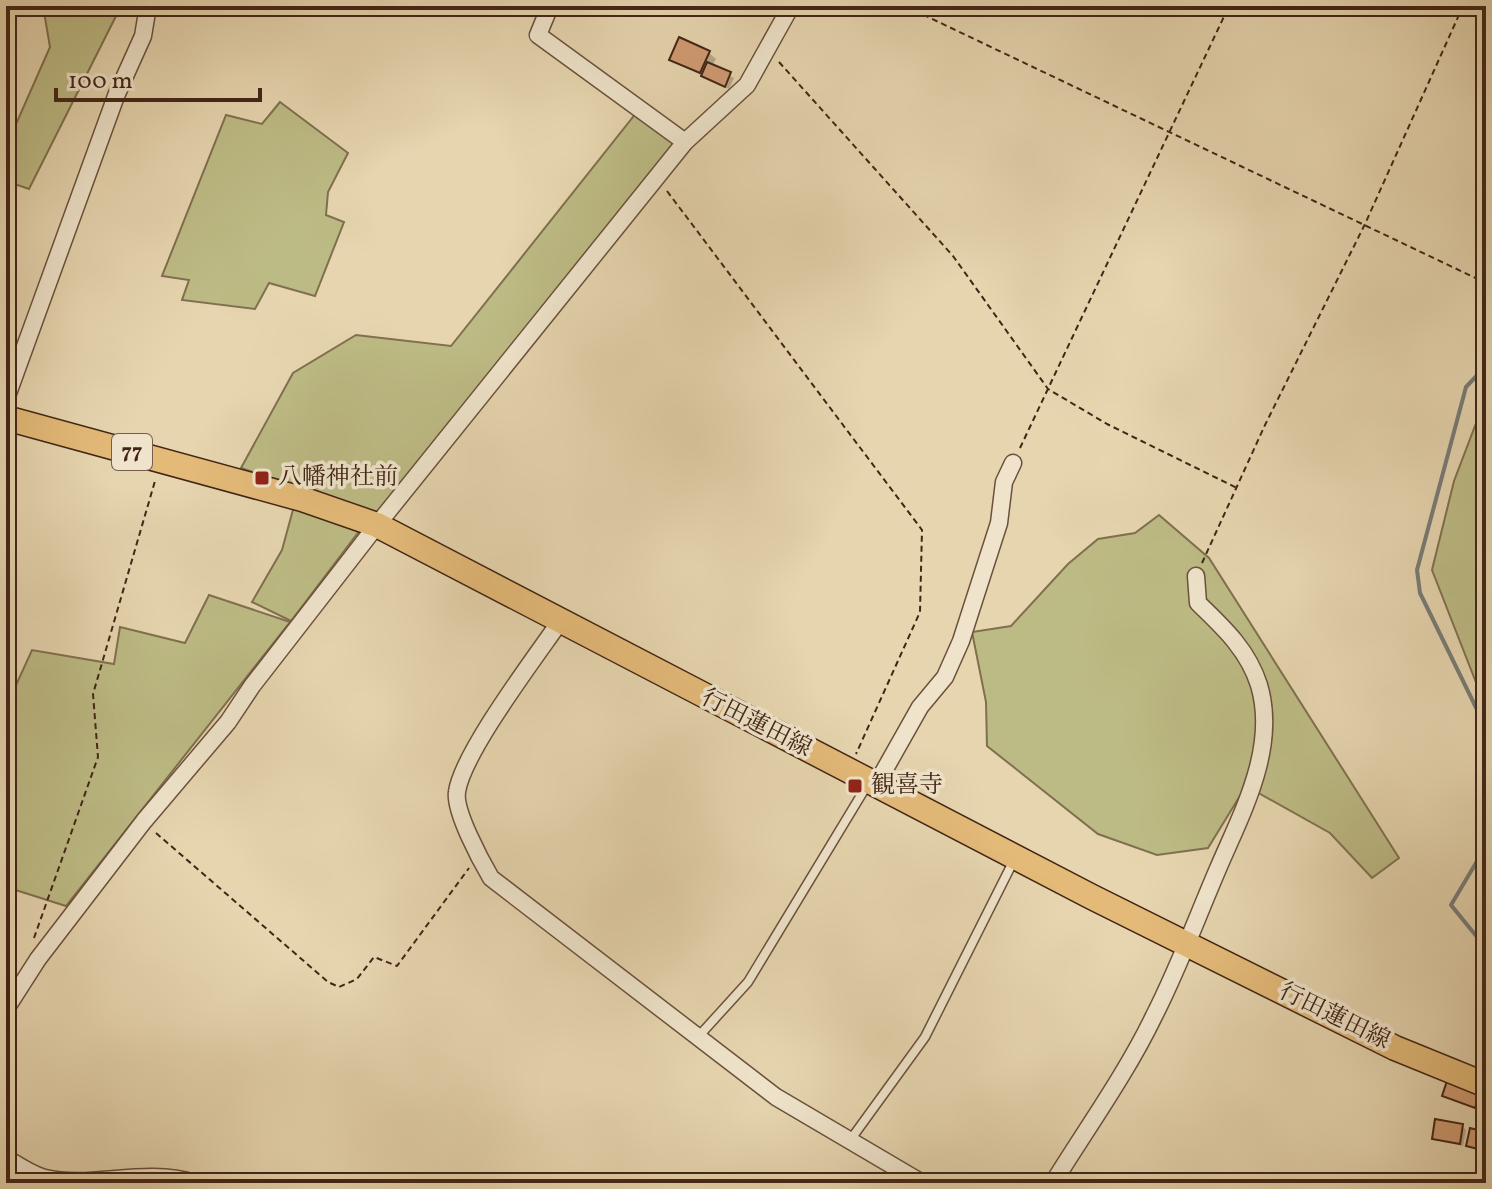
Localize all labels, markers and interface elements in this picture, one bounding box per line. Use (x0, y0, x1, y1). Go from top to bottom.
scale bar (56, 52, 260, 102)
text: 100 m (68, 65, 133, 99)
road number: 77 (112, 434, 152, 470)
place label: 八幡神社前 (278, 461, 398, 495)
marker: 八幡神社前 (253, 469, 271, 487)
street label: 行田蓮田線 (695, 682, 817, 766)
place label: 観喜寺 (871, 769, 943, 803)
marker: 観喜寺 (846, 777, 864, 795)
street label: 行田蓮田線 (1273, 975, 1395, 1059)

